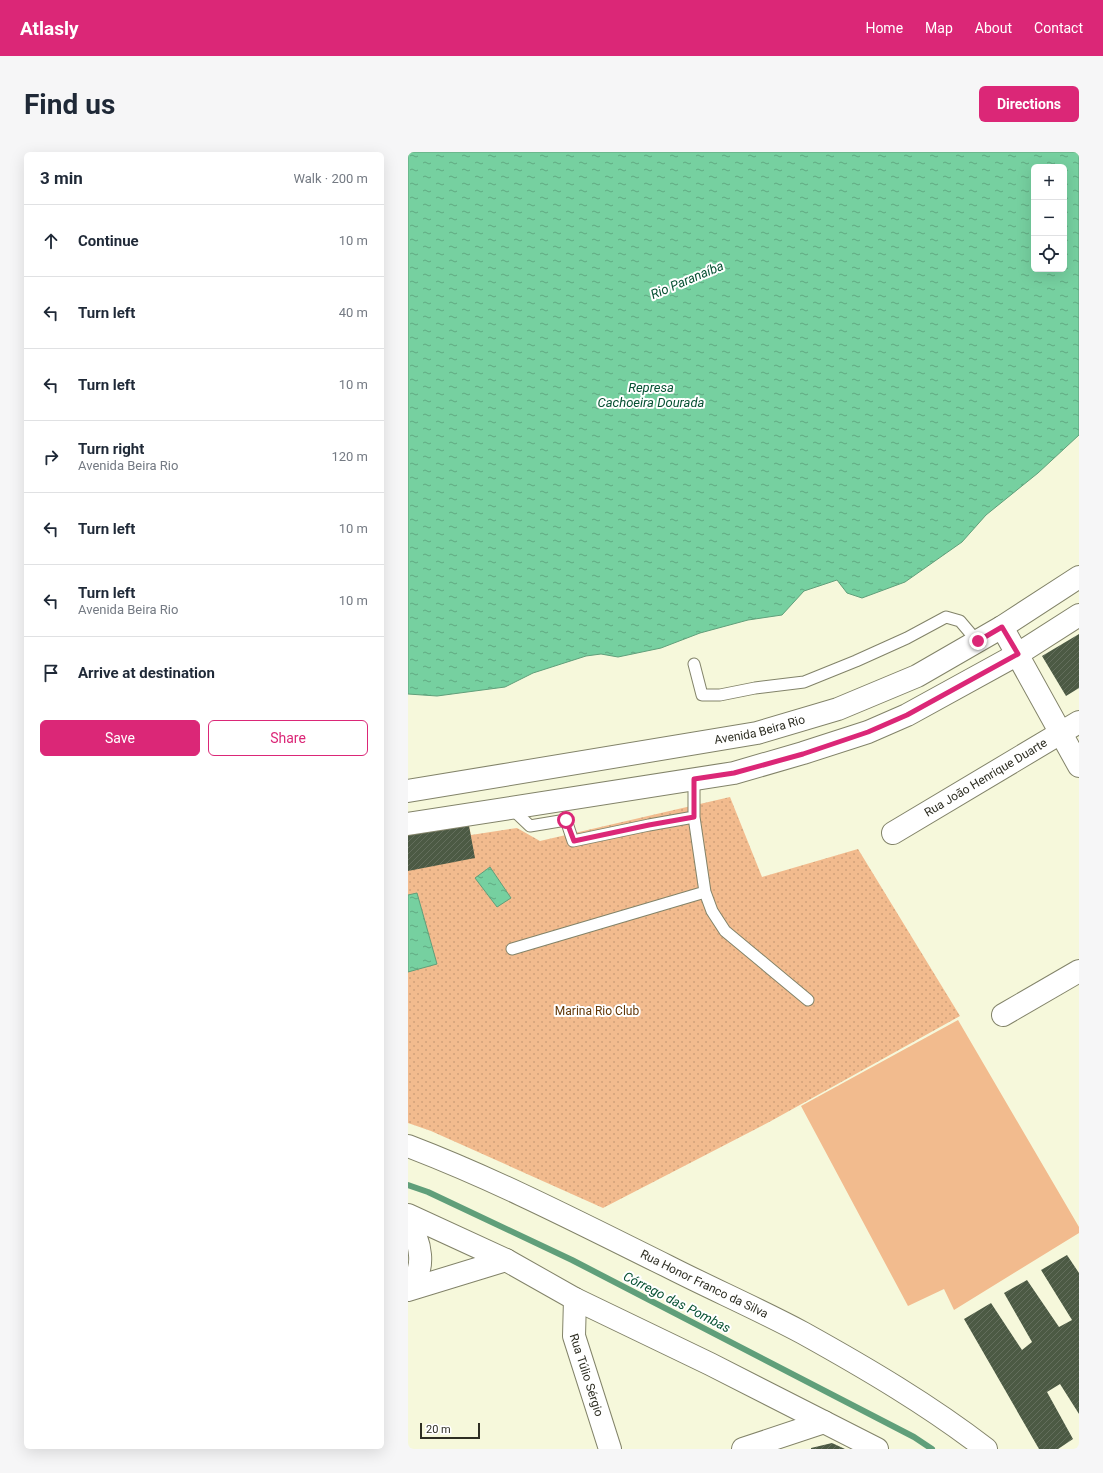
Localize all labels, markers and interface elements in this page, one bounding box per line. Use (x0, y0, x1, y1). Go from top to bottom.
text: Atlasly (20, 17, 79, 40)
text: Home (865, 20, 903, 36)
text: Map (925, 20, 953, 36)
text: About (975, 20, 1012, 36)
text: Contact (1034, 20, 1083, 36)
button: Directions (979, 86, 1079, 122)
text: Find us (24, 88, 115, 121)
map controls (1031, 164, 1067, 272)
button: + (1031, 164, 1067, 200)
text: 3 min (40, 168, 83, 188)
text: Walk · 200 m (293, 171, 368, 186)
button: − (1031, 200, 1067, 236)
icon: ahead (40, 230, 62, 252)
text: Continue (78, 232, 139, 250)
text: 10 m (339, 233, 368, 248)
button: locate (1031, 236, 1067, 272)
water label: Rio Paranaíba (648, 258, 726, 302)
icon: left (40, 302, 62, 324)
text: Turn left (78, 304, 135, 322)
text: 40 m (339, 305, 368, 320)
icon: left (40, 374, 62, 396)
text: Turn left (78, 376, 135, 394)
text: 10 m (339, 377, 368, 392)
water label: Represa Cachoeira Dourada (598, 380, 705, 410)
text: Turn right (78, 440, 144, 458)
icon: right (40, 446, 62, 468)
text: 120 m (331, 449, 368, 464)
text: Avenida Beira Rio (78, 458, 178, 473)
icon: left (40, 518, 62, 540)
text: Turn left (78, 520, 135, 538)
text: 10 m (339, 521, 368, 536)
text: Turn left (78, 584, 135, 602)
icon: left (40, 590, 62, 612)
text: 10 m (339, 593, 368, 608)
text: Avenida Beira Rio (78, 602, 178, 617)
route end (969, 632, 987, 650)
icon: arrive (40, 662, 62, 684)
text: Arrive at destination (78, 664, 215, 682)
street label: Avenida Beira Rio (713, 712, 807, 747)
button: Save (40, 720, 200, 756)
button: Share (208, 720, 368, 756)
street label: Rua João Henrique Duarte (922, 736, 1050, 820)
route start (557, 811, 575, 829)
park label: Marina Rio Club (555, 1004, 639, 1018)
street label: Rua Honor Franco da Silva (638, 1247, 771, 1321)
water label: Córrego das Pombas (621, 1268, 734, 1336)
street label: Rua Túlio Sérgio (567, 1332, 606, 1418)
scale bar (420, 1421, 480, 1440)
text: 20 m (426, 1423, 451, 1436)

